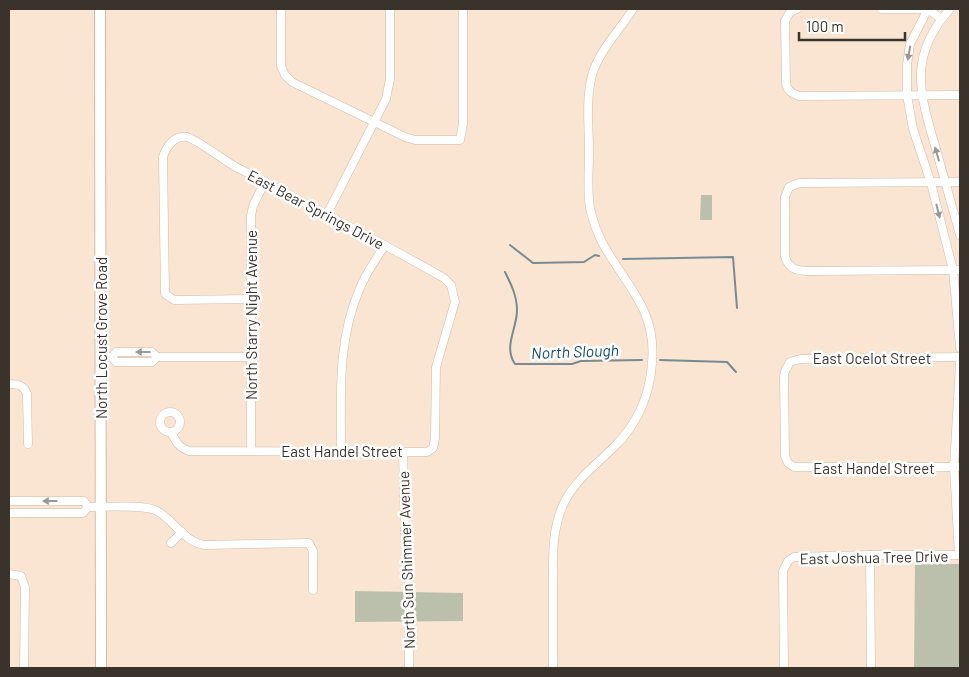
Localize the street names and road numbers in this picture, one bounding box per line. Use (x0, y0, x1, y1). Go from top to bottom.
street label: East Bear Springs Drive (245, 165, 387, 253)
street label: North Starry Night Avenue (242, 230, 260, 400)
street label: North Locust Grove Road (92, 257, 110, 419)
street label: East Ocelot Street (813, 349, 931, 367)
street label: East Handel Street (281, 442, 403, 460)
street label: East Handel Street (813, 459, 935, 477)
street label: North Sun Shimmer Avenue (394, 471, 418, 649)
street label: East Joshua Tree Drive (799, 547, 949, 567)

